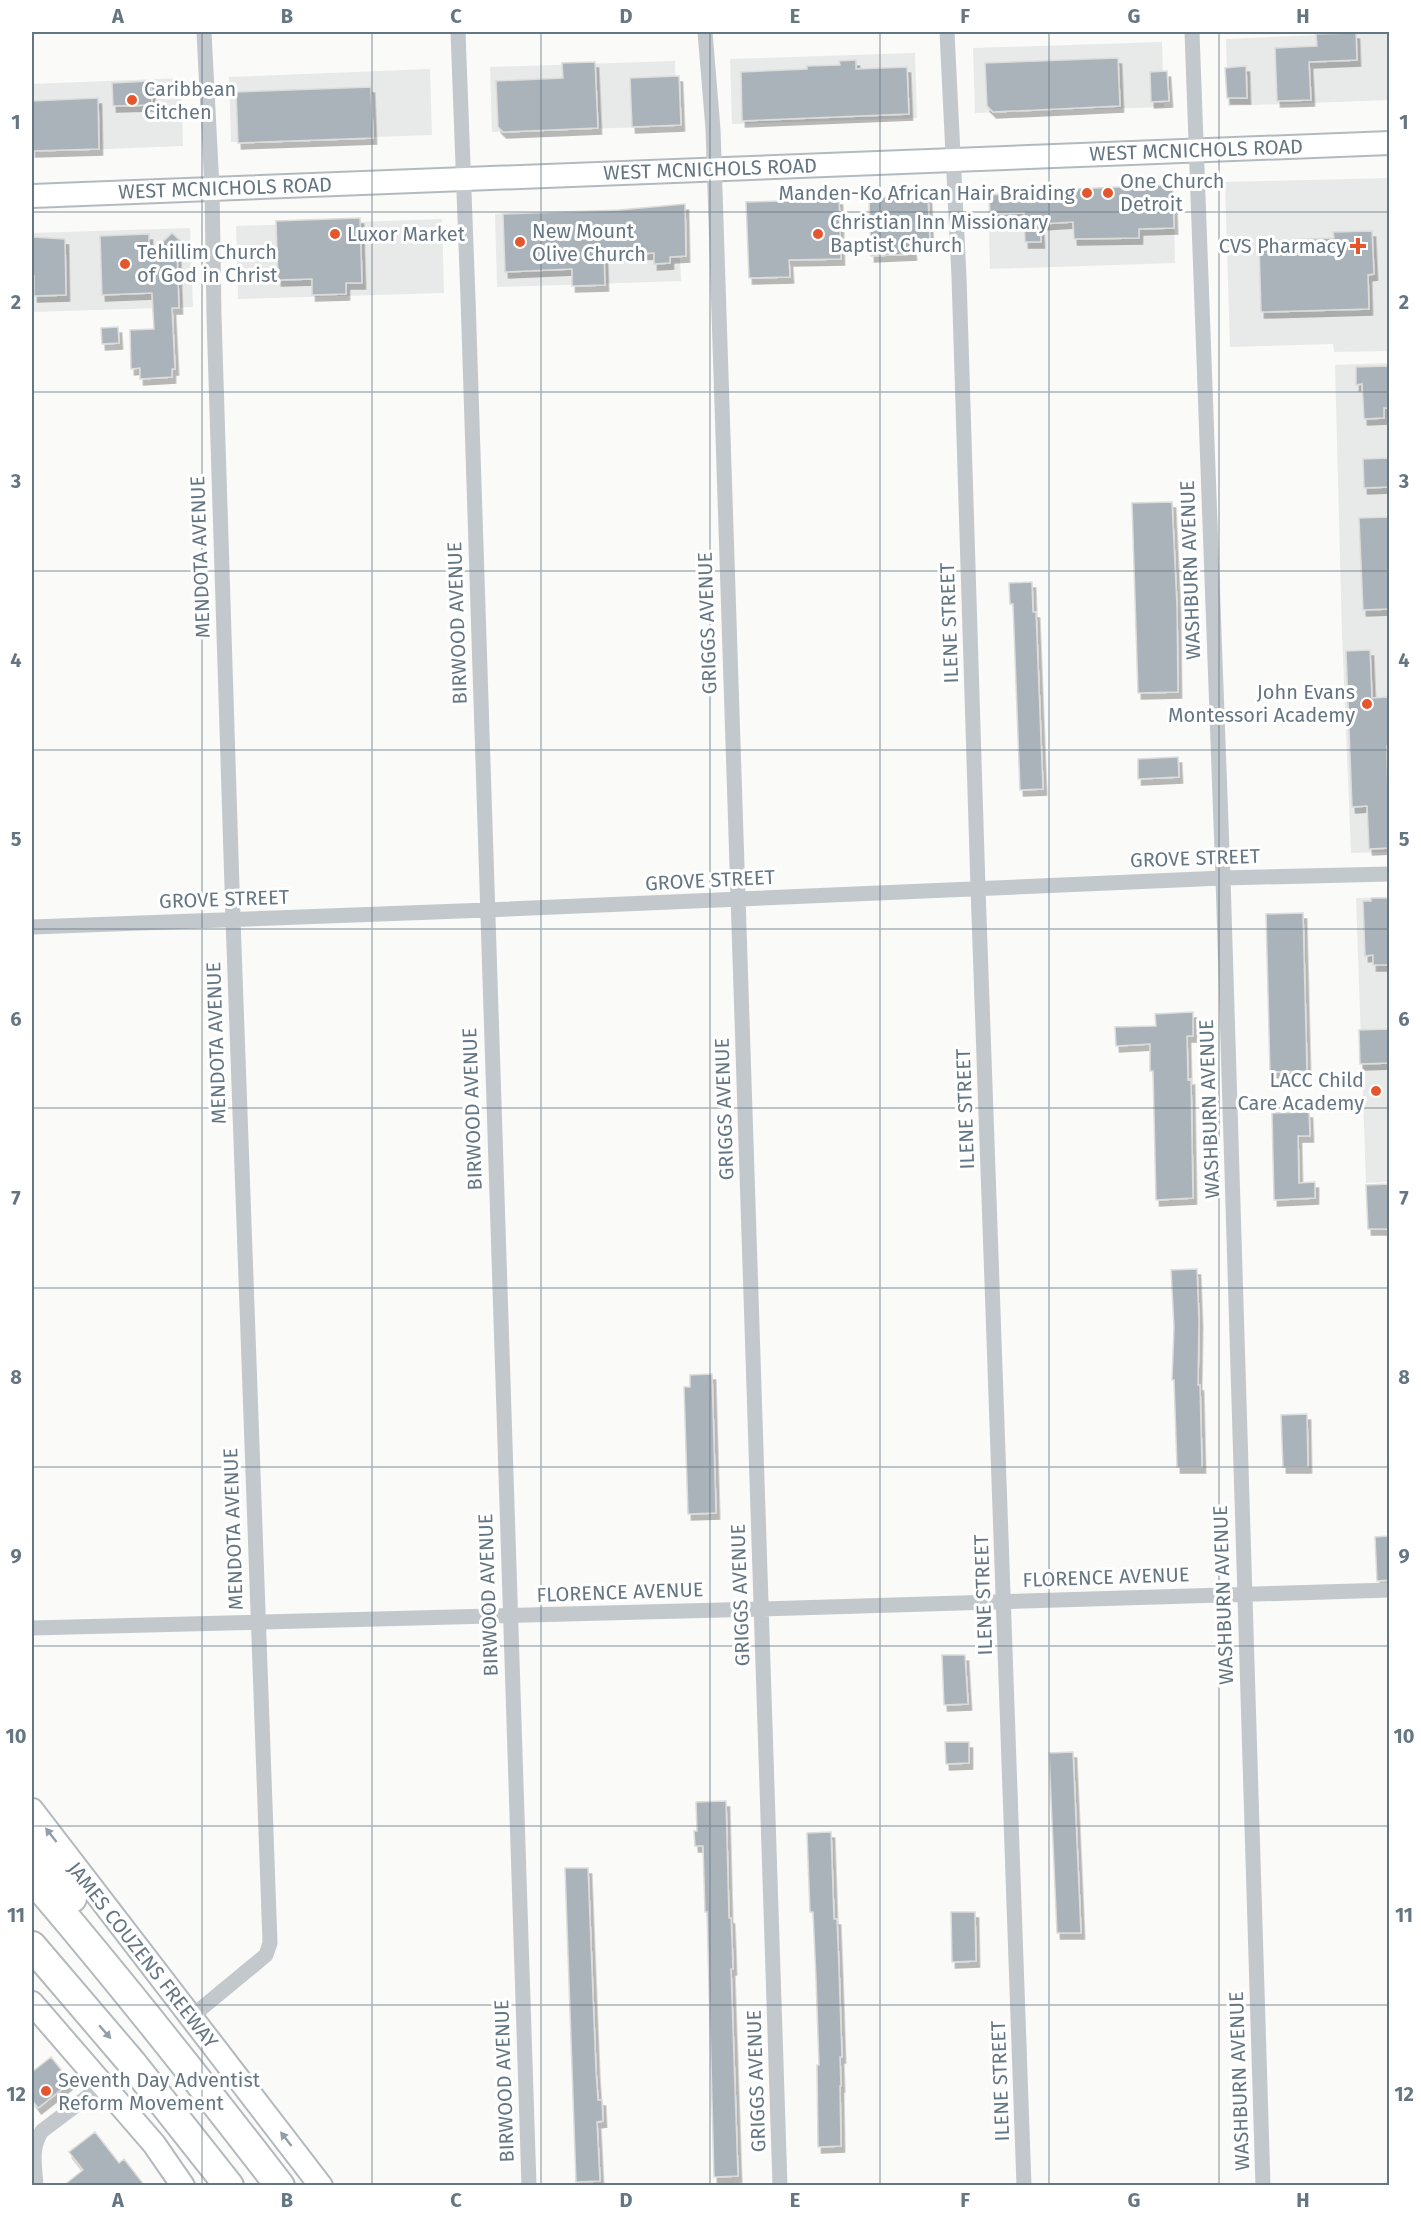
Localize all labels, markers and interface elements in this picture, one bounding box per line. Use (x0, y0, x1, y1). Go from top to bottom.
text: A (111, 4, 125, 28)
text: B (281, 4, 293, 28)
text: C (450, 4, 462, 28)
text: D (619, 4, 633, 28)
text: E (790, 4, 800, 28)
text: F (960, 4, 970, 28)
text: G (1128, 4, 1140, 28)
text: H (1296, 4, 1310, 28)
place label: Caribbean Citchen (144, 77, 236, 124)
marker: Caribbean Citchen (125, 93, 139, 107)
text: 1 (11, 110, 21, 134)
text: 1 (1399, 110, 1409, 134)
street label: WEST MCNICHOLS ROAD (1089, 134, 1303, 166)
street label: WEST MCNICHOLS ROAD (603, 153, 817, 185)
place label: One Church Detroit (1120, 169, 1225, 216)
street label: WEST MCNICHOLS ROAD (118, 172, 332, 204)
place label: Manden-Ko African Hair Braiding (778, 181, 1076, 205)
marker: Manden-Ko African Hair Braiding (1080, 186, 1094, 200)
marker: One Church Detroit (1101, 186, 1115, 200)
place label: Christian Inn Missionary Baptist Church (830, 210, 1048, 257)
place label: New Mount Olive Church (532, 219, 646, 266)
place label: Luxor Market (347, 222, 466, 246)
marker: Luxor Market (328, 227, 342, 241)
marker: Christian Inn Missionary Baptist Church (811, 227, 825, 241)
place label: CVS Pharmacy (1219, 234, 1346, 258)
marker: New Mount Olive Church (513, 235, 527, 249)
marker: CVS Pharmacy (1351, 239, 1365, 253)
place label: Tehillim Church of God in Christ (137, 240, 278, 287)
marker: Tehillim Church of God in Christ (118, 257, 132, 271)
text: 2 (11, 290, 21, 314)
text: 2 (1399, 290, 1409, 314)
text: 3 (10, 469, 21, 493)
text: 3 (1398, 469, 1409, 493)
street label: MENDOTA AVENUE (185, 475, 215, 639)
street label: WASHBURN AVENUE (1175, 480, 1205, 660)
street label: BIRWOOD AVENUE (442, 541, 472, 705)
street label: GRIGGS AVENUE (693, 551, 721, 695)
street label: ILENE STREET (935, 562, 963, 684)
text: 4 (10, 648, 22, 672)
text: 4 (1398, 648, 1410, 672)
place label: John Evans Montessori Academy (1168, 680, 1355, 727)
marker: John Evans Montessori Academy (1360, 697, 1374, 711)
text: 5 (11, 827, 22, 851)
text: 5 (1399, 827, 1410, 851)
street label: GROVE STREET (1130, 844, 1261, 872)
street label: GROVE STREET (644, 865, 776, 895)
street label: GROVE STREET (159, 885, 290, 913)
street label: MENDOTA AVENUE (201, 961, 231, 1125)
text: 6 (10, 1007, 22, 1031)
text: 6 (1398, 1007, 1410, 1031)
street label: WASHBURN AVENUE (1194, 1019, 1224, 1199)
street label: BIRWOOD AVENUE (457, 1027, 487, 1191)
street label: GRIGGS AVENUE (710, 1037, 738, 1181)
street label: ILENE STREET (951, 1048, 979, 1170)
place label: LACC Child Care Academy (1237, 1068, 1364, 1115)
marker: LACC Child Care Academy (1369, 1084, 1383, 1098)
text: 7 (11, 1186, 21, 1210)
text: 7 (1399, 1186, 1409, 1210)
text: 8 (10, 1365, 22, 1389)
text: 8 (1398, 1365, 1410, 1389)
street label: MENDOTA AVENUE (218, 1447, 248, 1611)
street label: WASHBURN AVENUE (1208, 1505, 1238, 1685)
street label: BIRWOOD AVENUE (473, 1513, 503, 1677)
street label: GRIGGS AVENUE (726, 1523, 754, 1667)
street label: ILENE STREET (969, 1534, 997, 1656)
text: 9 (10, 1544, 22, 1568)
text: 9 (1398, 1544, 1410, 1568)
street label: FLORENCE AVENUE (1022, 1562, 1190, 1592)
street label: FLORENCE AVENUE (536, 1577, 704, 1607)
text: 10 (6, 1724, 26, 1748)
text: 10 (1394, 1724, 1414, 1748)
one-way arrow (45, 1827, 58, 1843)
street label: JAMES COUZENS FREEWAY (63, 1857, 223, 2053)
text: 11 (7, 1903, 25, 1927)
text: 11 (1395, 1903, 1413, 1927)
street label: WASHBURN AVENUE (1224, 1991, 1254, 2171)
street label: BIRWOOD AVENUE (489, 1999, 519, 2163)
street label: GRIGGS AVENUE (742, 2009, 770, 2153)
street label: ILENE STREET (986, 2020, 1014, 2142)
one-way arrow (98, 2024, 111, 2039)
place label: Seventh Day Adventist Reform Movement (58, 2068, 261, 2115)
text: 12 (6, 2082, 26, 2106)
text: 12 (1394, 2082, 1414, 2106)
marker: Seventh Day Adventist Reform Movement (39, 2084, 53, 2098)
one-way arrow (279, 2131, 292, 2147)
text: A (111, 2188, 125, 2212)
text: B (281, 2188, 293, 2212)
text: C (450, 2188, 462, 2212)
text: D (619, 2188, 633, 2212)
text: E (790, 2188, 800, 2212)
text: F (960, 2188, 970, 2212)
text: G (1128, 2188, 1140, 2212)
text: H (1296, 2188, 1310, 2212)

